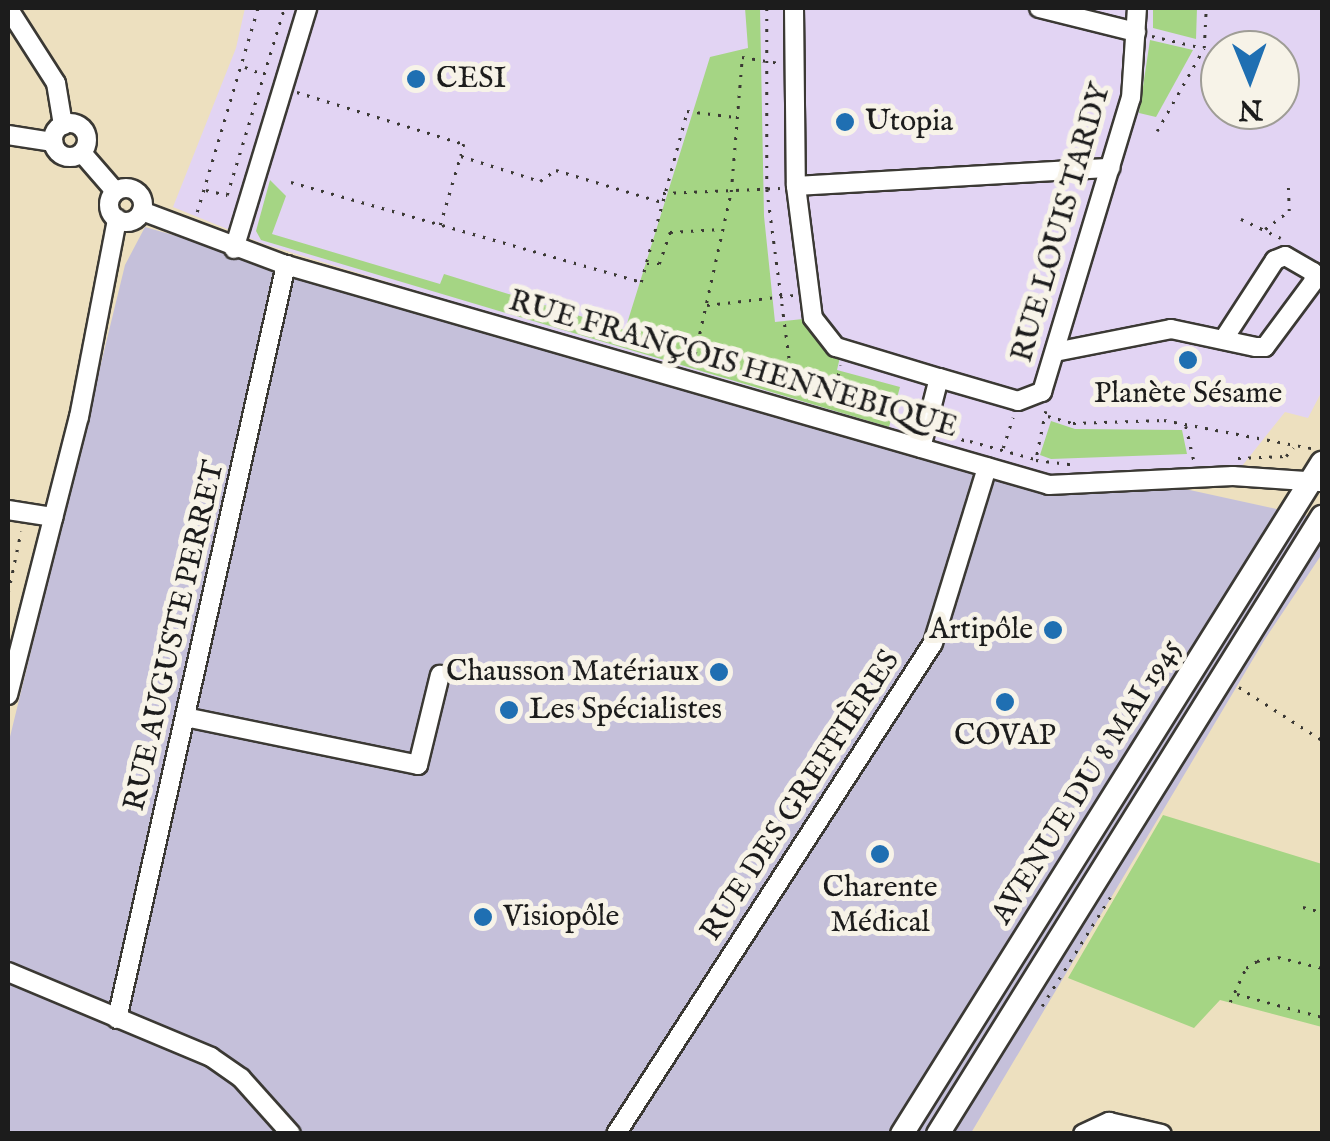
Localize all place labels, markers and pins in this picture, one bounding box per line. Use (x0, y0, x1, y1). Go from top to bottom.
place label: CESI (436, 61, 507, 97)
marker: CESI (405, 68, 427, 90)
place label: Utopia (865, 104, 953, 140)
marker: Utopia (834, 111, 856, 133)
marker: Planète Sésame (1177, 349, 1199, 371)
place label: Planète Sésame (1094, 376, 1282, 412)
place label: Artipôle (929, 612, 1033, 648)
marker: Artipôle (1042, 619, 1064, 641)
place label: Chausson Matériaux (446, 654, 699, 690)
marker: Chausson Matériaux (708, 661, 730, 683)
marker: COVAP (994, 691, 1016, 713)
place label: Les Spécialistes (529, 692, 722, 728)
marker: Les Spécialistes (498, 699, 520, 721)
place label: COVAP (954, 718, 1056, 754)
marker: Charente Médical (869, 843, 891, 865)
place label: Charente Médical (822, 870, 938, 940)
place label: Visiopôle (503, 899, 619, 935)
marker: Visiopôle (472, 906, 494, 928)

